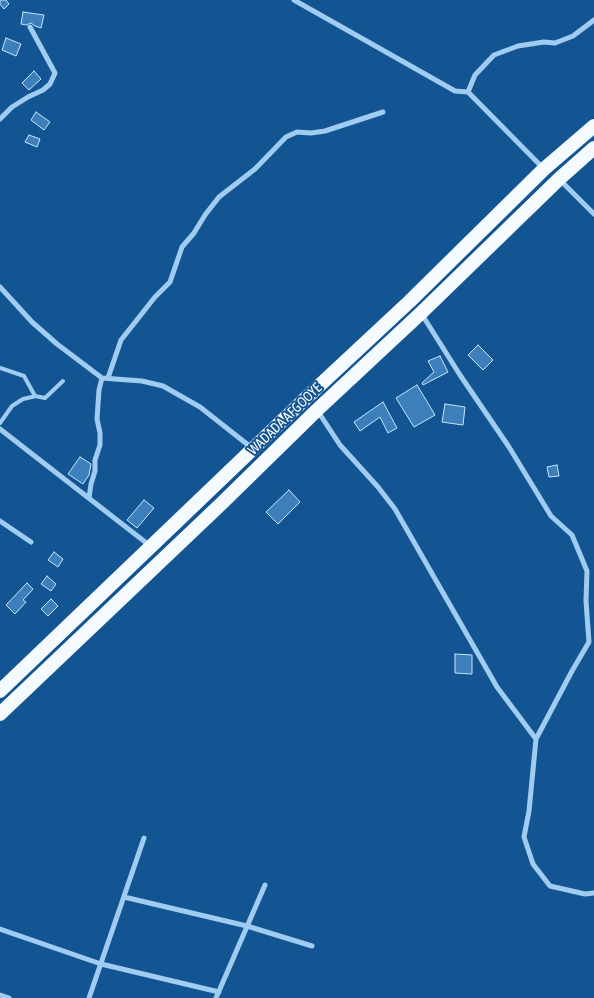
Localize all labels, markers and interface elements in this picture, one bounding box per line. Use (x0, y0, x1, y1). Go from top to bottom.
street label: WADADA AFGOOYE (245, 380, 325, 458)

